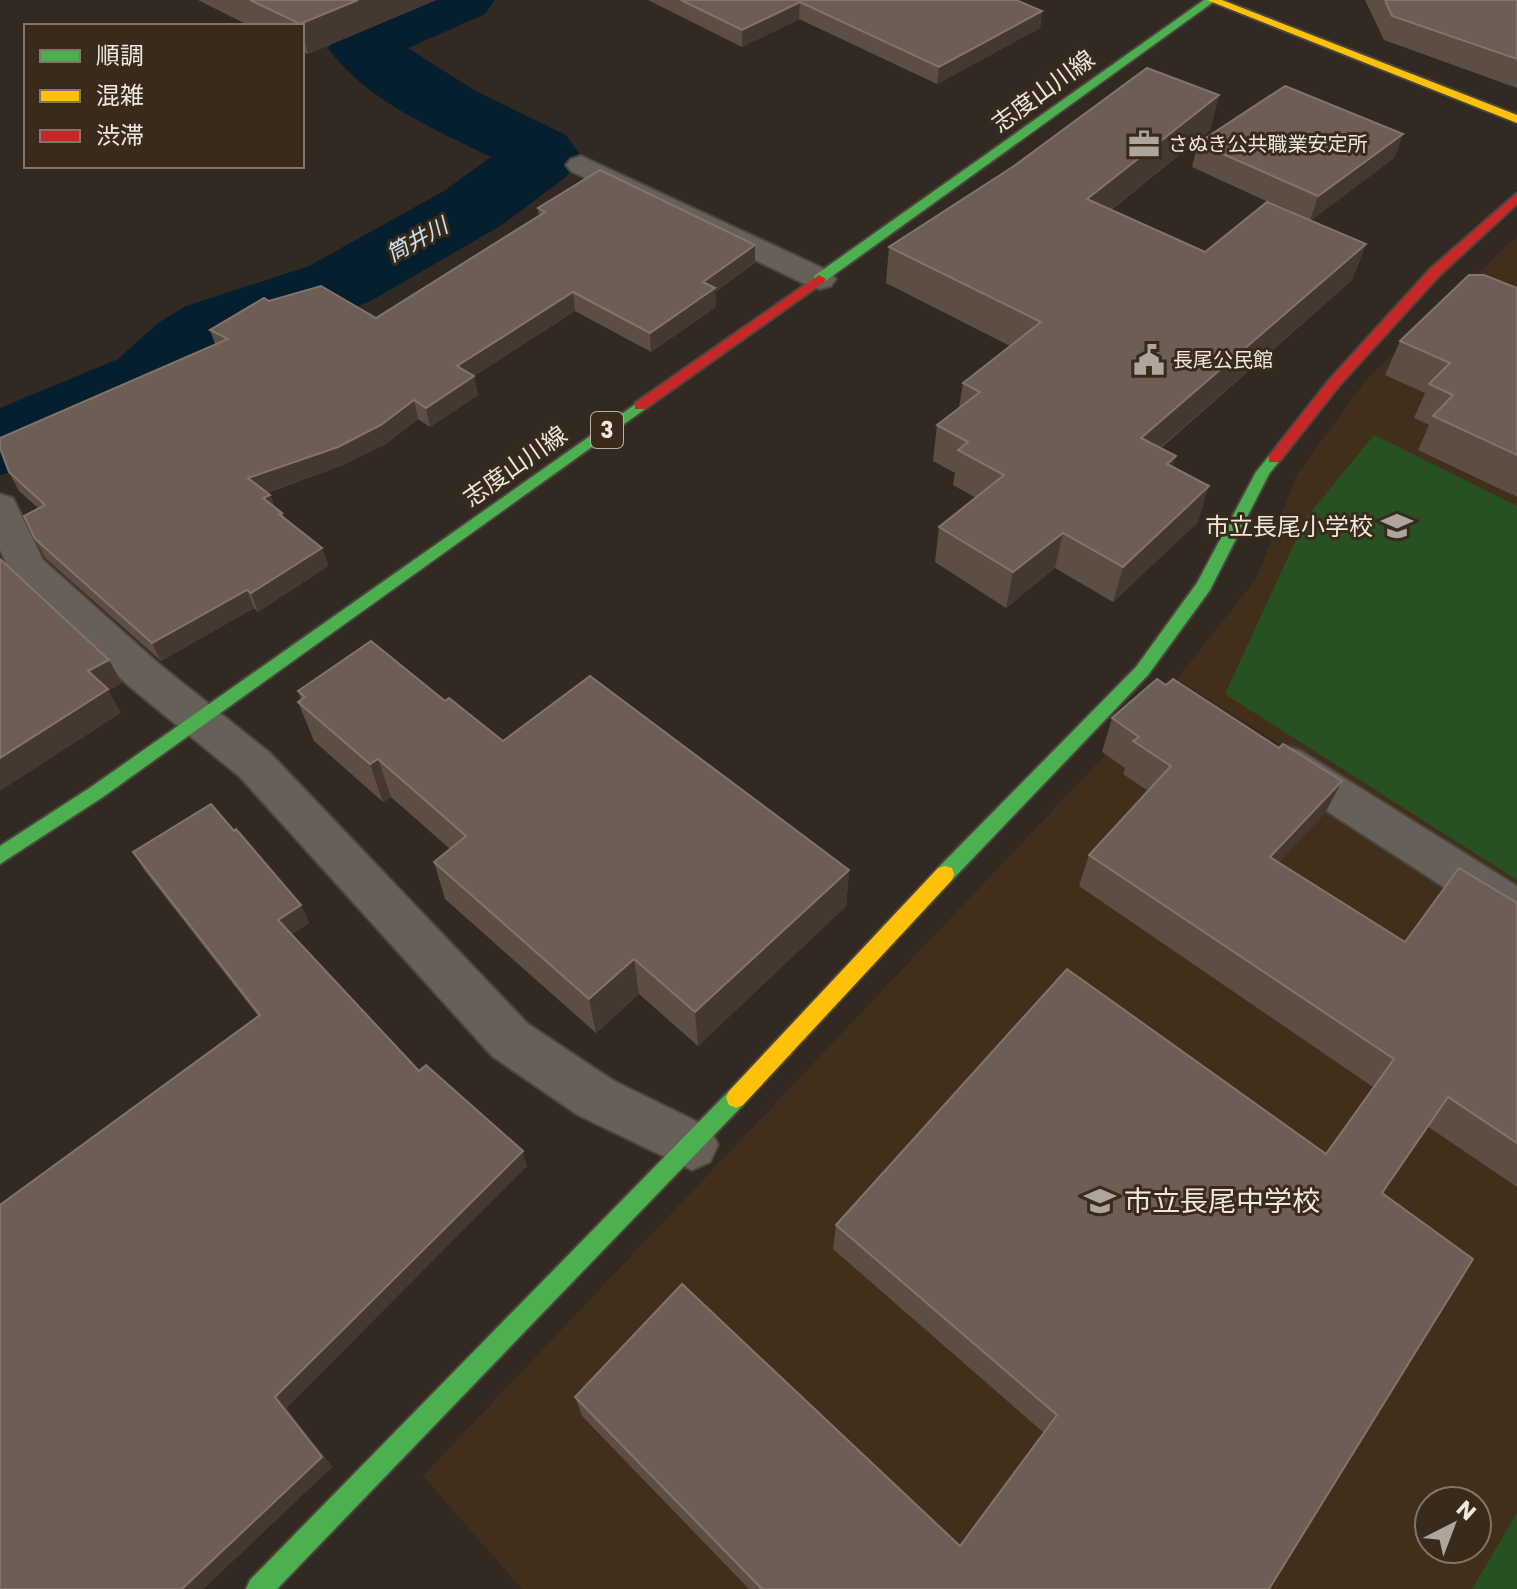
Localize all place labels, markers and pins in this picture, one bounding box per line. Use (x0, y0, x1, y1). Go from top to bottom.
office icon: さぬき公共職業安定所 (1127, 127, 1161, 161)
place label: さぬき公共職業安定所 (1168, 130, 1368, 158)
public building icon: 長尾公民館 (1132, 343, 1166, 377)
place label: 長尾公民館 (1173, 346, 1273, 374)
school or university icon: 市立長尾小学校 (1380, 509, 1414, 543)
place label: 市立長尾小学校 (1205, 510, 1373, 543)
place label: 市立長尾中学校 (1124, 1182, 1320, 1221)
school or university icon: 市立長尾中学校 (1083, 1184, 1117, 1218)

